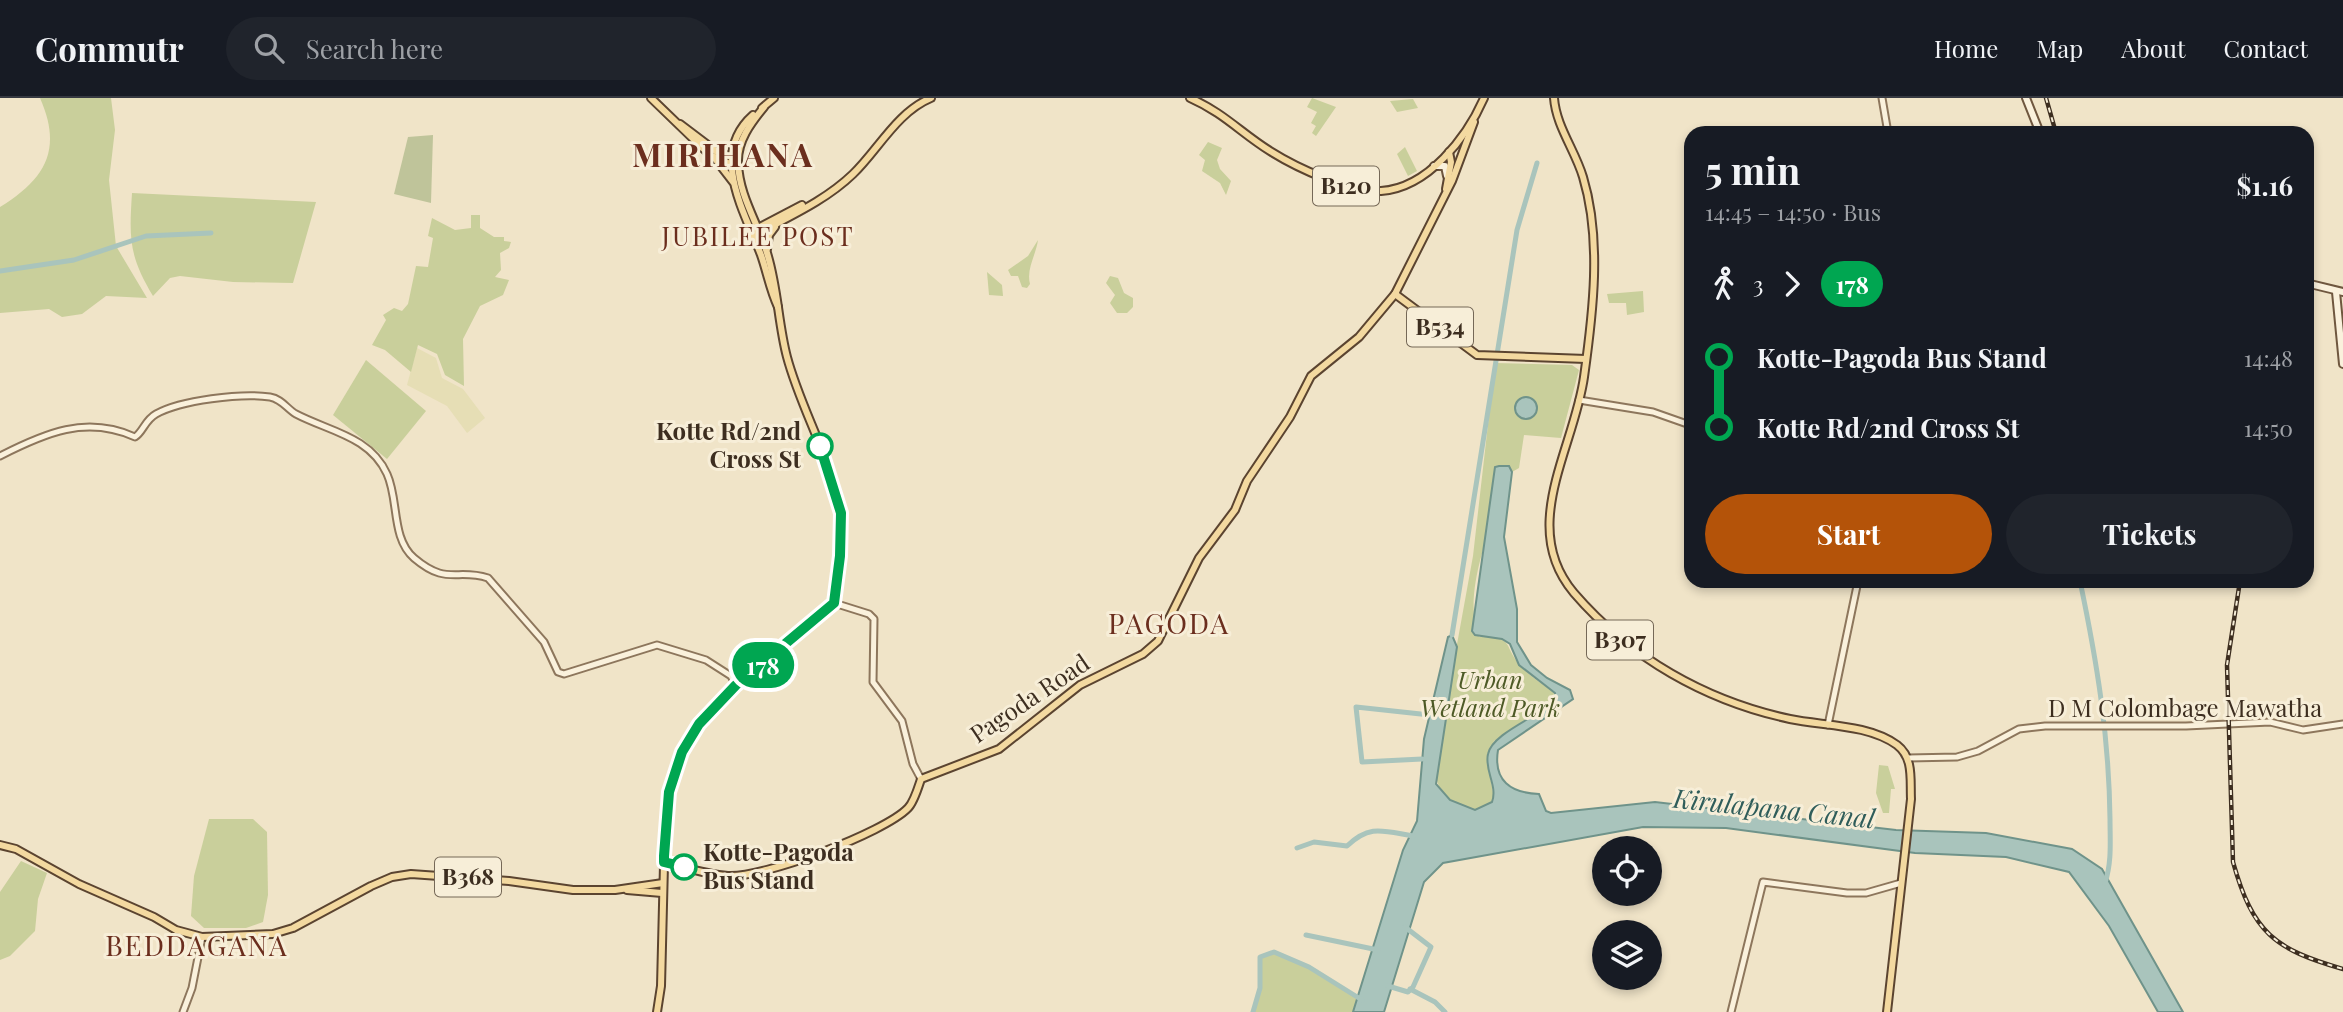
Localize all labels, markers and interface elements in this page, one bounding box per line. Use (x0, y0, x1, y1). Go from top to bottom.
search box (226, 17, 716, 80)
text: Commutr (35, 26, 184, 70)
icon: search (250, 29, 288, 67)
text: Search here (306, 31, 443, 66)
text: Home (1934, 32, 1998, 64)
text: Map (2036, 32, 2083, 64)
text: About (2121, 32, 2185, 64)
text: Contact (2223, 32, 2308, 64)
district label: MIRIHANA (632, 132, 814, 175)
text: 5 min (1705, 144, 1800, 195)
road number: B120 (1313, 166, 1379, 206)
text: $1.16 (2237, 168, 2293, 203)
text: 14:45 – 14:50 · Bus (1705, 196, 1881, 227)
district label: JUBILEE POST (660, 218, 855, 253)
icon: walk (1705, 265, 1743, 303)
icon: forward (1773, 265, 1811, 303)
text: 3 (1753, 268, 1763, 299)
text: 178 (1835, 268, 1869, 300)
road number: B534 (1407, 308, 1473, 346)
text: Kotte-Pagoda Bus Stand (1757, 340, 2047, 375)
text: 14:48 (2244, 342, 2293, 373)
text: Kotte Rd/2nd Cross St (1757, 410, 2019, 445)
text: 14:50 (2244, 412, 2293, 443)
place label: Kotte Rd/2nd Cross St (656, 414, 802, 474)
marker: Kotte Rd/2nd Cross St (807, 433, 833, 459)
button: Start (1705, 494, 1992, 574)
button: Tickets (2006, 494, 2293, 574)
district label: PAGODA (1108, 604, 1230, 641)
road number: B307 (1587, 620, 1653, 660)
line badge: 178 (723, 642, 803, 688)
street label: Pagoda Road (963, 646, 1095, 749)
text: 178 (746, 649, 780, 681)
park label: Urban Wetland Park (1420, 663, 1560, 723)
street label: D M Colombage Mawatha (2048, 691, 2322, 723)
water label: Kirulapana Canal (1671, 779, 1878, 836)
place label: Kotte-Pagoda Bus Stand (703, 835, 854, 895)
map controls (1592, 836, 1662, 990)
button: locate (1592, 836, 1662, 906)
marker: Kotte-Pagoda Bus Stand (671, 854, 697, 880)
road number: B368 (435, 858, 501, 897)
button: layers (1592, 920, 1662, 990)
district label: BEDDAGANA (105, 926, 289, 963)

